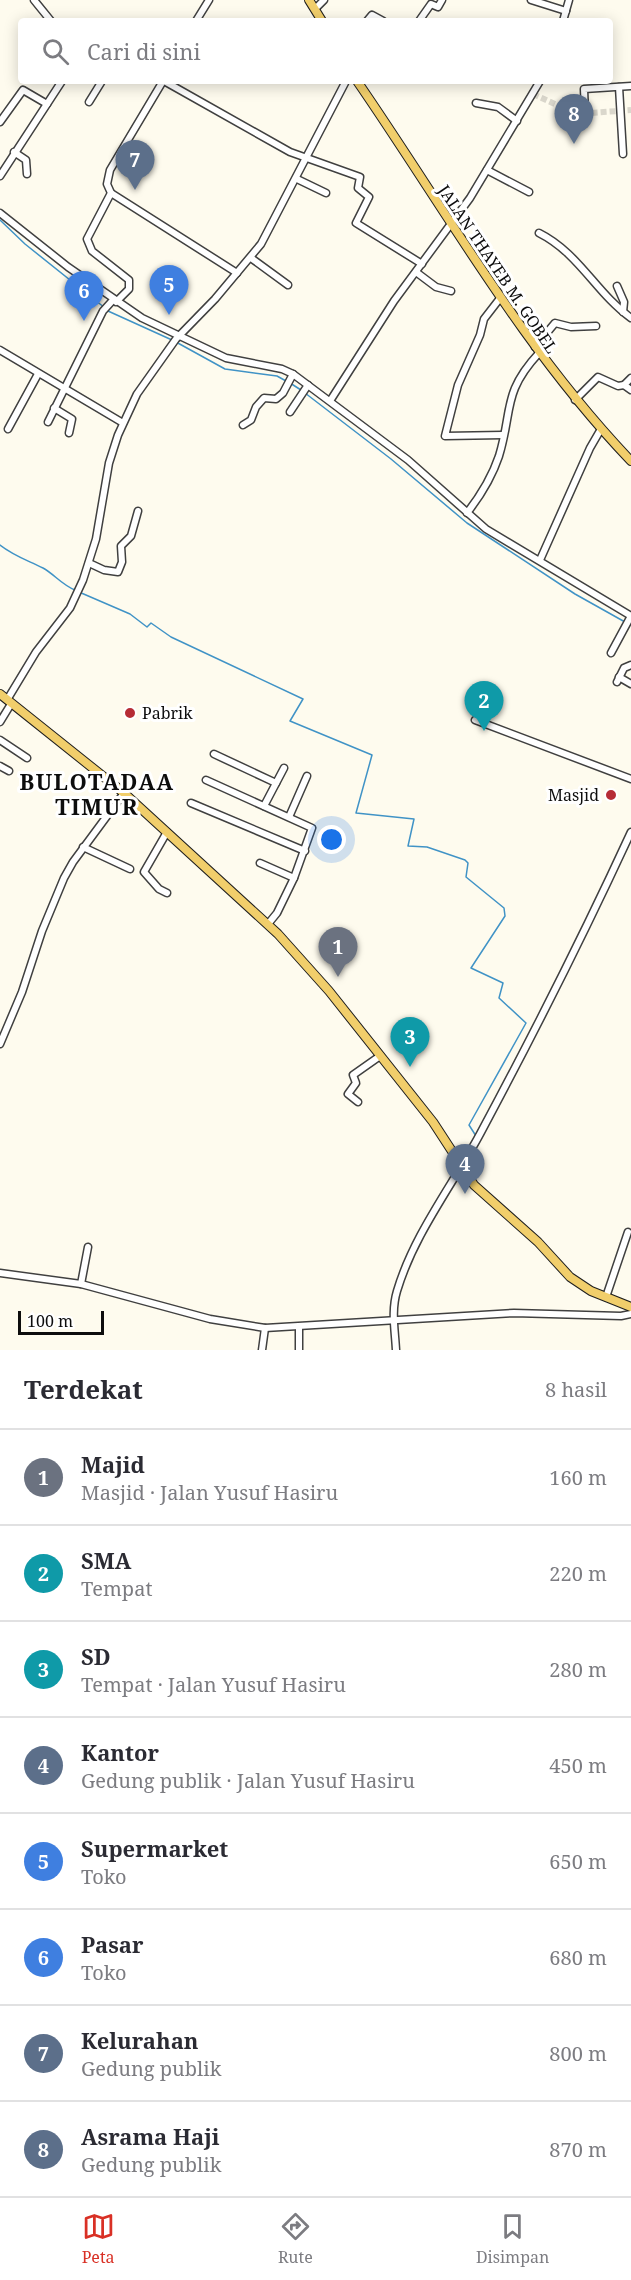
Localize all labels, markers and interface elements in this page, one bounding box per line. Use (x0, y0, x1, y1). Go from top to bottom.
search box (18, 18, 613, 84)
icon: search (39, 35, 72, 68)
text: Cari di sini (87, 36, 200, 66)
pin: 8 (554, 94, 594, 144)
pin: 7 (116, 140, 154, 190)
street label: JALAN THAYEB M. GOBEL (433, 180, 563, 358)
pin: 5 (150, 266, 188, 315)
pin: 6 (64, 272, 104, 321)
pin: 2 (464, 682, 504, 731)
place label: Pabrik (142, 702, 193, 724)
marker: Pabrik (123, 706, 137, 720)
district label: BULOTADAA TIMUR (19, 766, 175, 821)
place label: Masjid (548, 784, 599, 806)
marker: Masjid (604, 788, 618, 802)
your location (317, 825, 346, 854)
pin: 1 (318, 928, 358, 977)
pin: 3 (390, 1018, 430, 1067)
pin: 4 (446, 1144, 484, 1194)
scale bar (18, 1308, 104, 1336)
text: 100 m (27, 1310, 73, 1332)
text: Terdekat (24, 1371, 143, 1407)
text: 8 hasil (545, 1376, 607, 1403)
text: Majid (81, 1449, 145, 1479)
text: 1 (38, 1464, 49, 1491)
text: 160 m (549, 1464, 607, 1491)
text: Masjid · Jalan Yusuf Hasiru (81, 1479, 338, 1506)
text: SMA (81, 1545, 131, 1575)
text: 2 (38, 1560, 49, 1587)
text: 220 m (549, 1560, 607, 1587)
text: Tempat (81, 1575, 152, 1602)
text: SD (81, 1641, 111, 1671)
text: 3 (38, 1656, 49, 1683)
text: 280 m (549, 1656, 607, 1683)
text: Tempat · Jalan Yusuf Hasiru (81, 1671, 346, 1698)
text: Kantor (81, 1737, 159, 1767)
text: 4 (38, 1752, 49, 1779)
text: 450 m (549, 1752, 607, 1779)
text: Gedung publik · Jalan Yusuf Hasiru (81, 1767, 415, 1794)
text: Supermarket (81, 1833, 228, 1863)
text: 5 (38, 1848, 49, 1875)
text: 650 m (549, 1848, 607, 1875)
text: Toko (81, 1863, 127, 1890)
text: Pasar (81, 1929, 144, 1959)
text: 6 (38, 1944, 49, 1971)
text: 680 m (549, 1944, 607, 1971)
text: Toko (81, 1959, 127, 1986)
text: Kelurahan (81, 2025, 199, 2055)
text: 7 (38, 2040, 49, 2067)
text: 800 m (549, 2040, 607, 2067)
text: Gedung publik (81, 2055, 221, 2082)
text: Asrama Haji (81, 2121, 220, 2151)
text: 8 (38, 2136, 49, 2163)
text: 870 m (549, 2136, 607, 2163)
text: Gedung publik (81, 2151, 221, 2178)
tab: Peta (82, 2210, 115, 2268)
tab: Rute (278, 2210, 313, 2268)
tab: Disimpan (476, 2210, 549, 2268)

